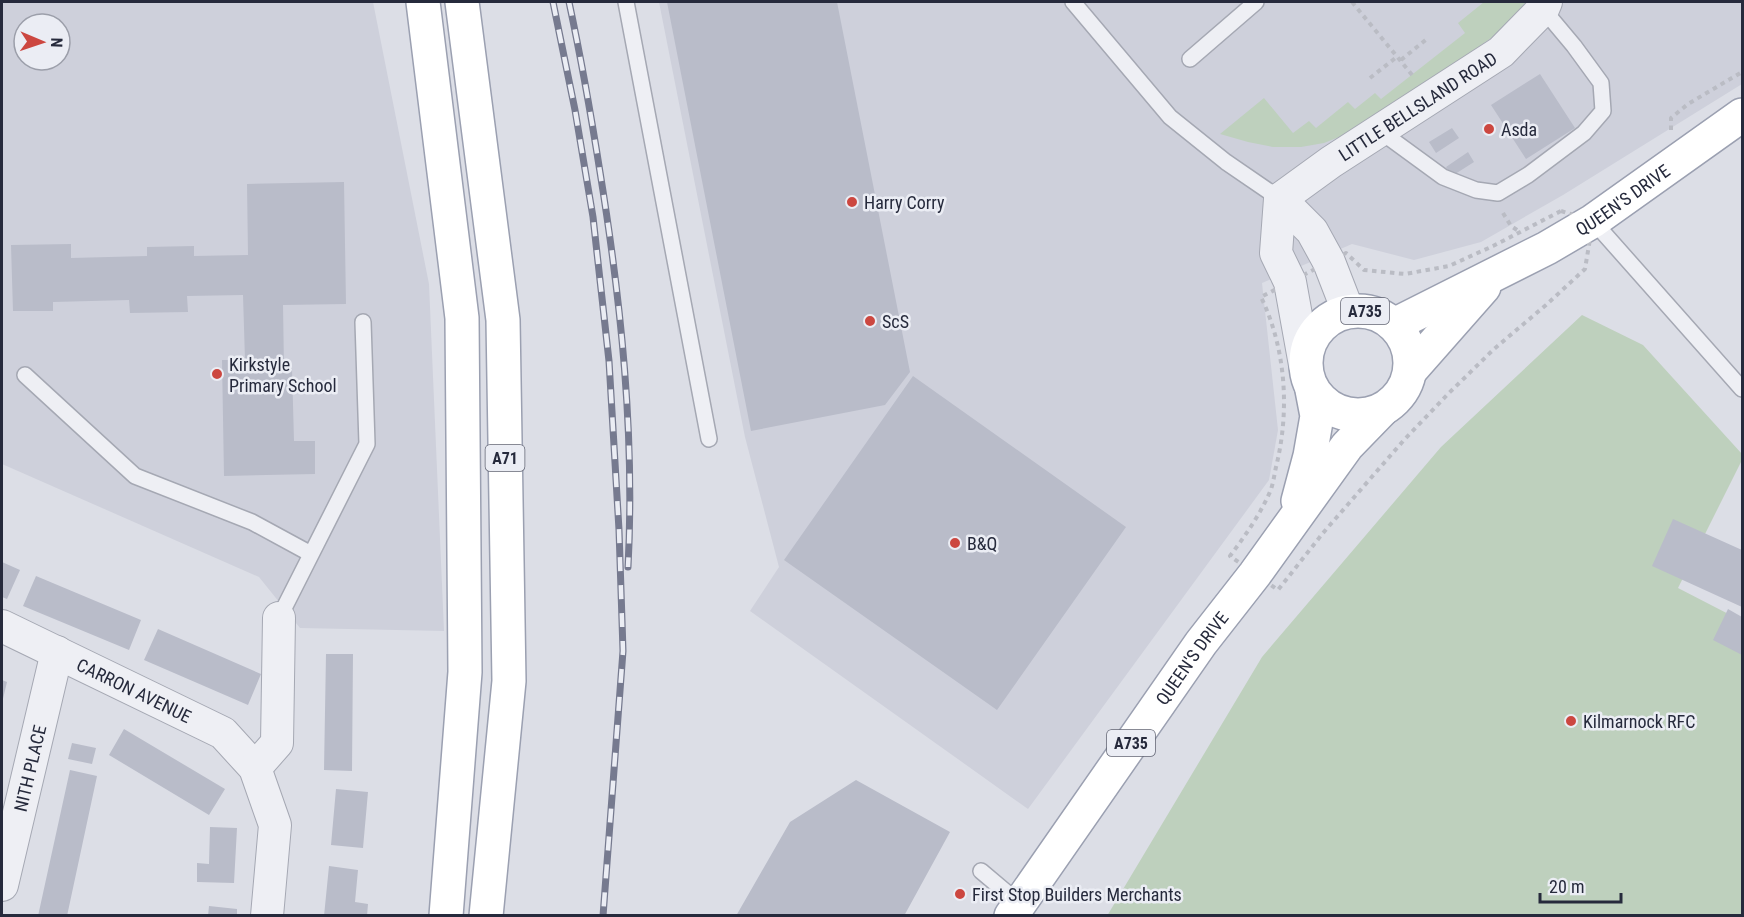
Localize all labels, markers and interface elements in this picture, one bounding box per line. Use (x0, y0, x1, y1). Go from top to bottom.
north arrow (12, 12, 72, 72)
text: N (47, 37, 66, 48)
street label: LITTLE BELLSLAND ROAD (1334, 47, 1500, 165)
place label: Asda (1501, 119, 1537, 140)
marker: Asda (1482, 122, 1496, 136)
street label: QUEEN'S DRIVE (1572, 159, 1674, 239)
place label: Harry Corry (864, 192, 945, 213)
marker: Harry Corry (845, 195, 859, 209)
road number: A735 (1341, 298, 1389, 324)
place label: ScS (882, 311, 909, 332)
marker: ScS (863, 314, 877, 328)
place label: Kirkstyle Primary School (229, 354, 337, 396)
marker: Kirkstyle Primary School (210, 367, 224, 381)
road number: A71 (486, 445, 524, 471)
place label: B&Q (967, 533, 997, 554)
marker: B&Q (948, 536, 962, 550)
street label: QUEEN'S DRIVE (1151, 607, 1232, 709)
street label: CARRON AVENUE (74, 653, 195, 727)
place label: Kilmarnock RFC (1583, 711, 1695, 732)
marker: Kilmarnock RFC (1564, 714, 1578, 728)
street label: NITH PLACE (9, 723, 50, 814)
road number: A735 (1107, 730, 1155, 756)
scale bar (1540, 866, 1621, 904)
text: 20 m (1549, 876, 1584, 897)
place label: First Stop Builders Merchants (972, 884, 1182, 905)
marker: First Stop Builders Merchants (953, 887, 967, 901)

